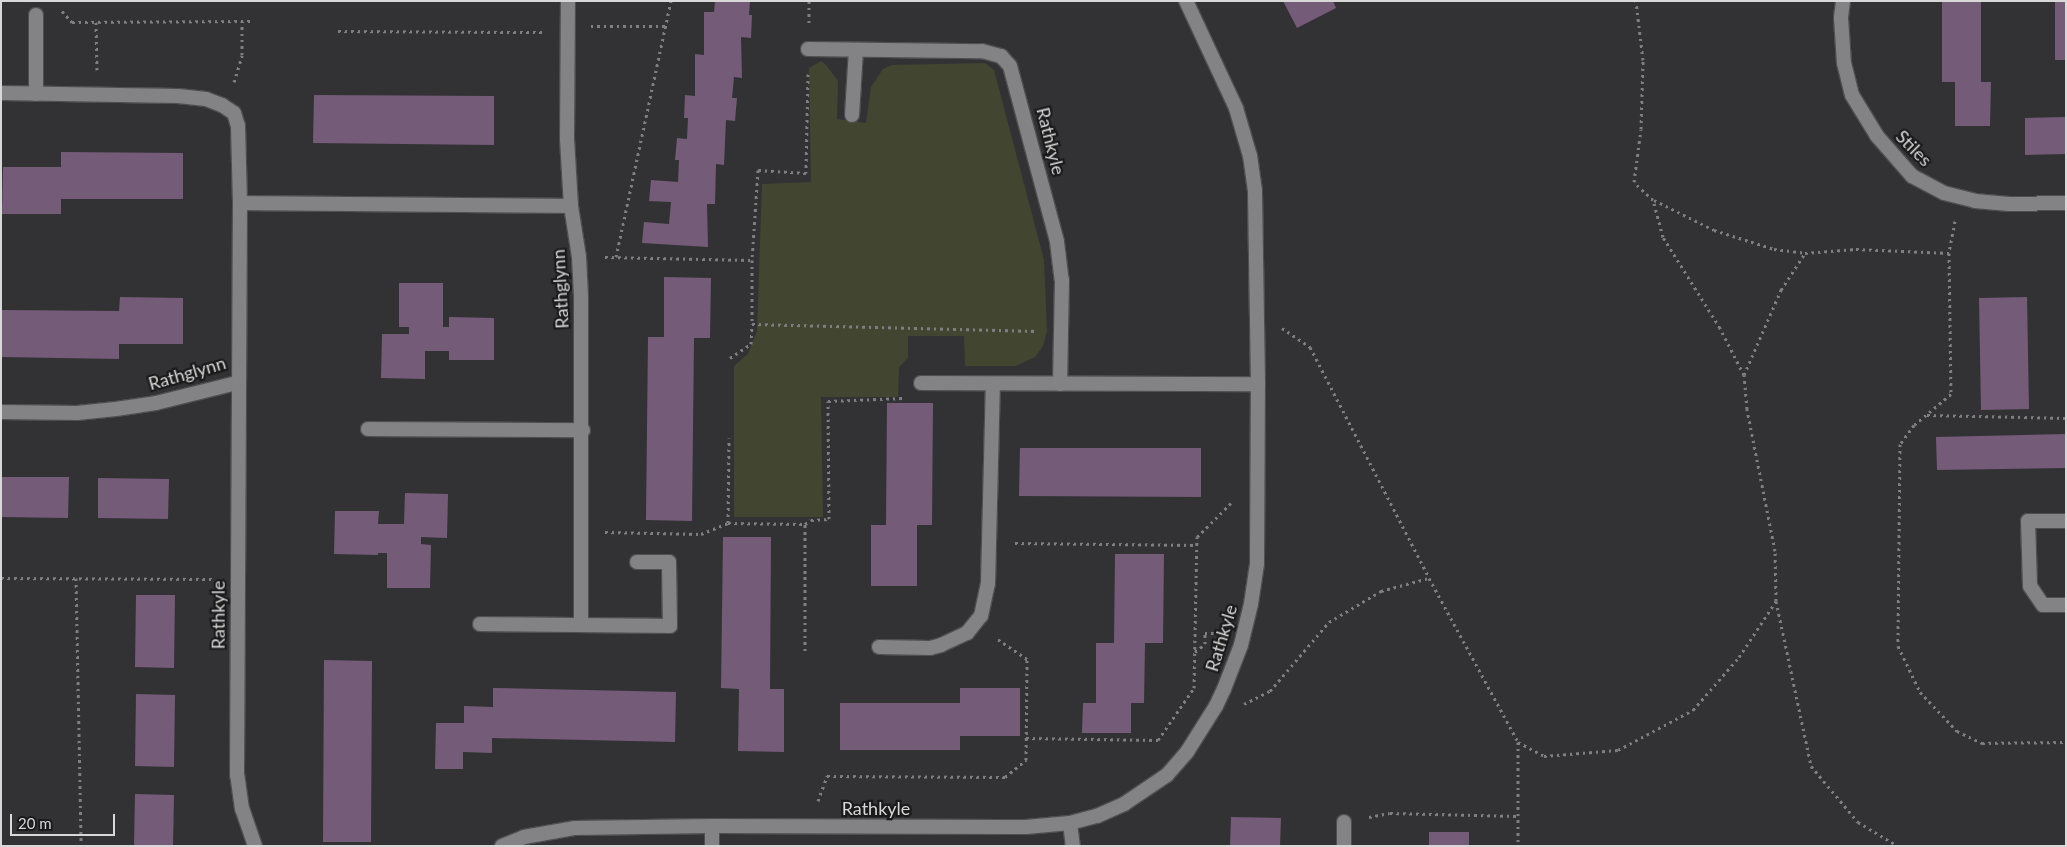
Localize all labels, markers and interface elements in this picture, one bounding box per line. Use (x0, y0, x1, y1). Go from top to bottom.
street label: Rathkyle (1032, 105, 1070, 177)
street label: Stiles (1892, 126, 1936, 170)
street label: Rathglynn (547, 249, 573, 329)
street label: Rathglynn (146, 352, 228, 394)
street label: Rathkyle (207, 581, 229, 649)
street label: Rathkyle (1201, 602, 1241, 674)
street label: Rathkyle (842, 797, 910, 819)
scale bar (12, 804, 118, 836)
text: 20 m (18, 814, 52, 832)

